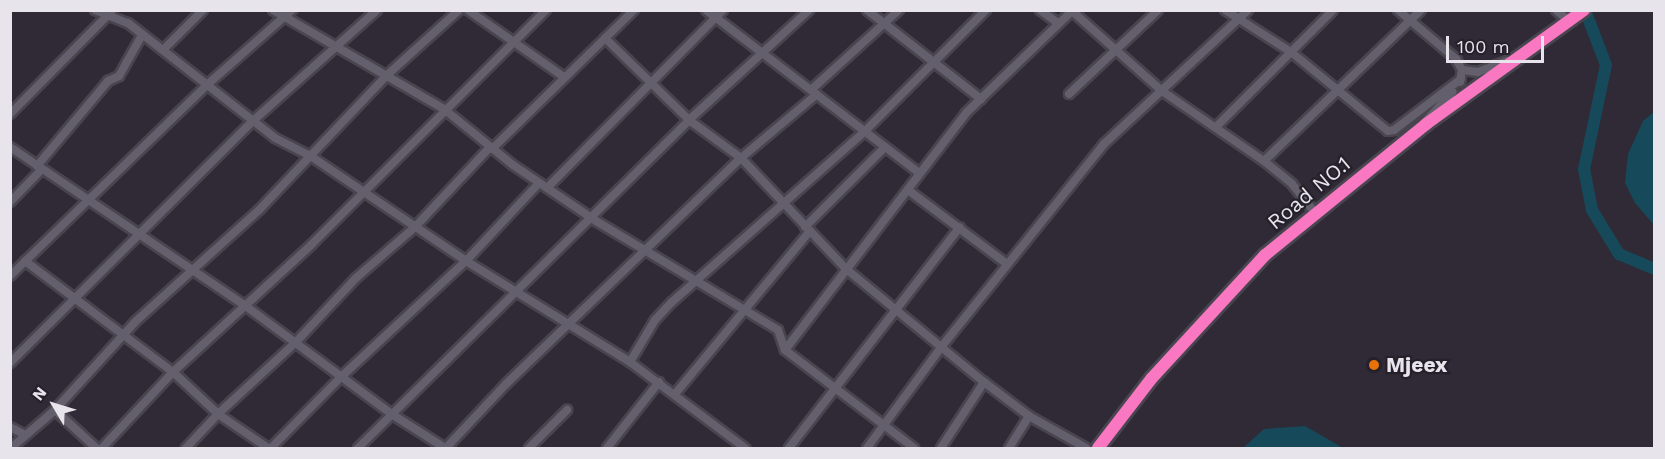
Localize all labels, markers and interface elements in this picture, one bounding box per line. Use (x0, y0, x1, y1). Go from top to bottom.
scale bar (1449, 24, 1546, 62)
text: 100 m (1457, 36, 1510, 57)
street label: Road NO.1 (1263, 151, 1355, 235)
place label: Mjeex (1386, 352, 1447, 378)
marker: Mjeex (1367, 358, 1381, 372)
north arrow (24, 375, 84, 435)
text: N (28, 383, 51, 404)

